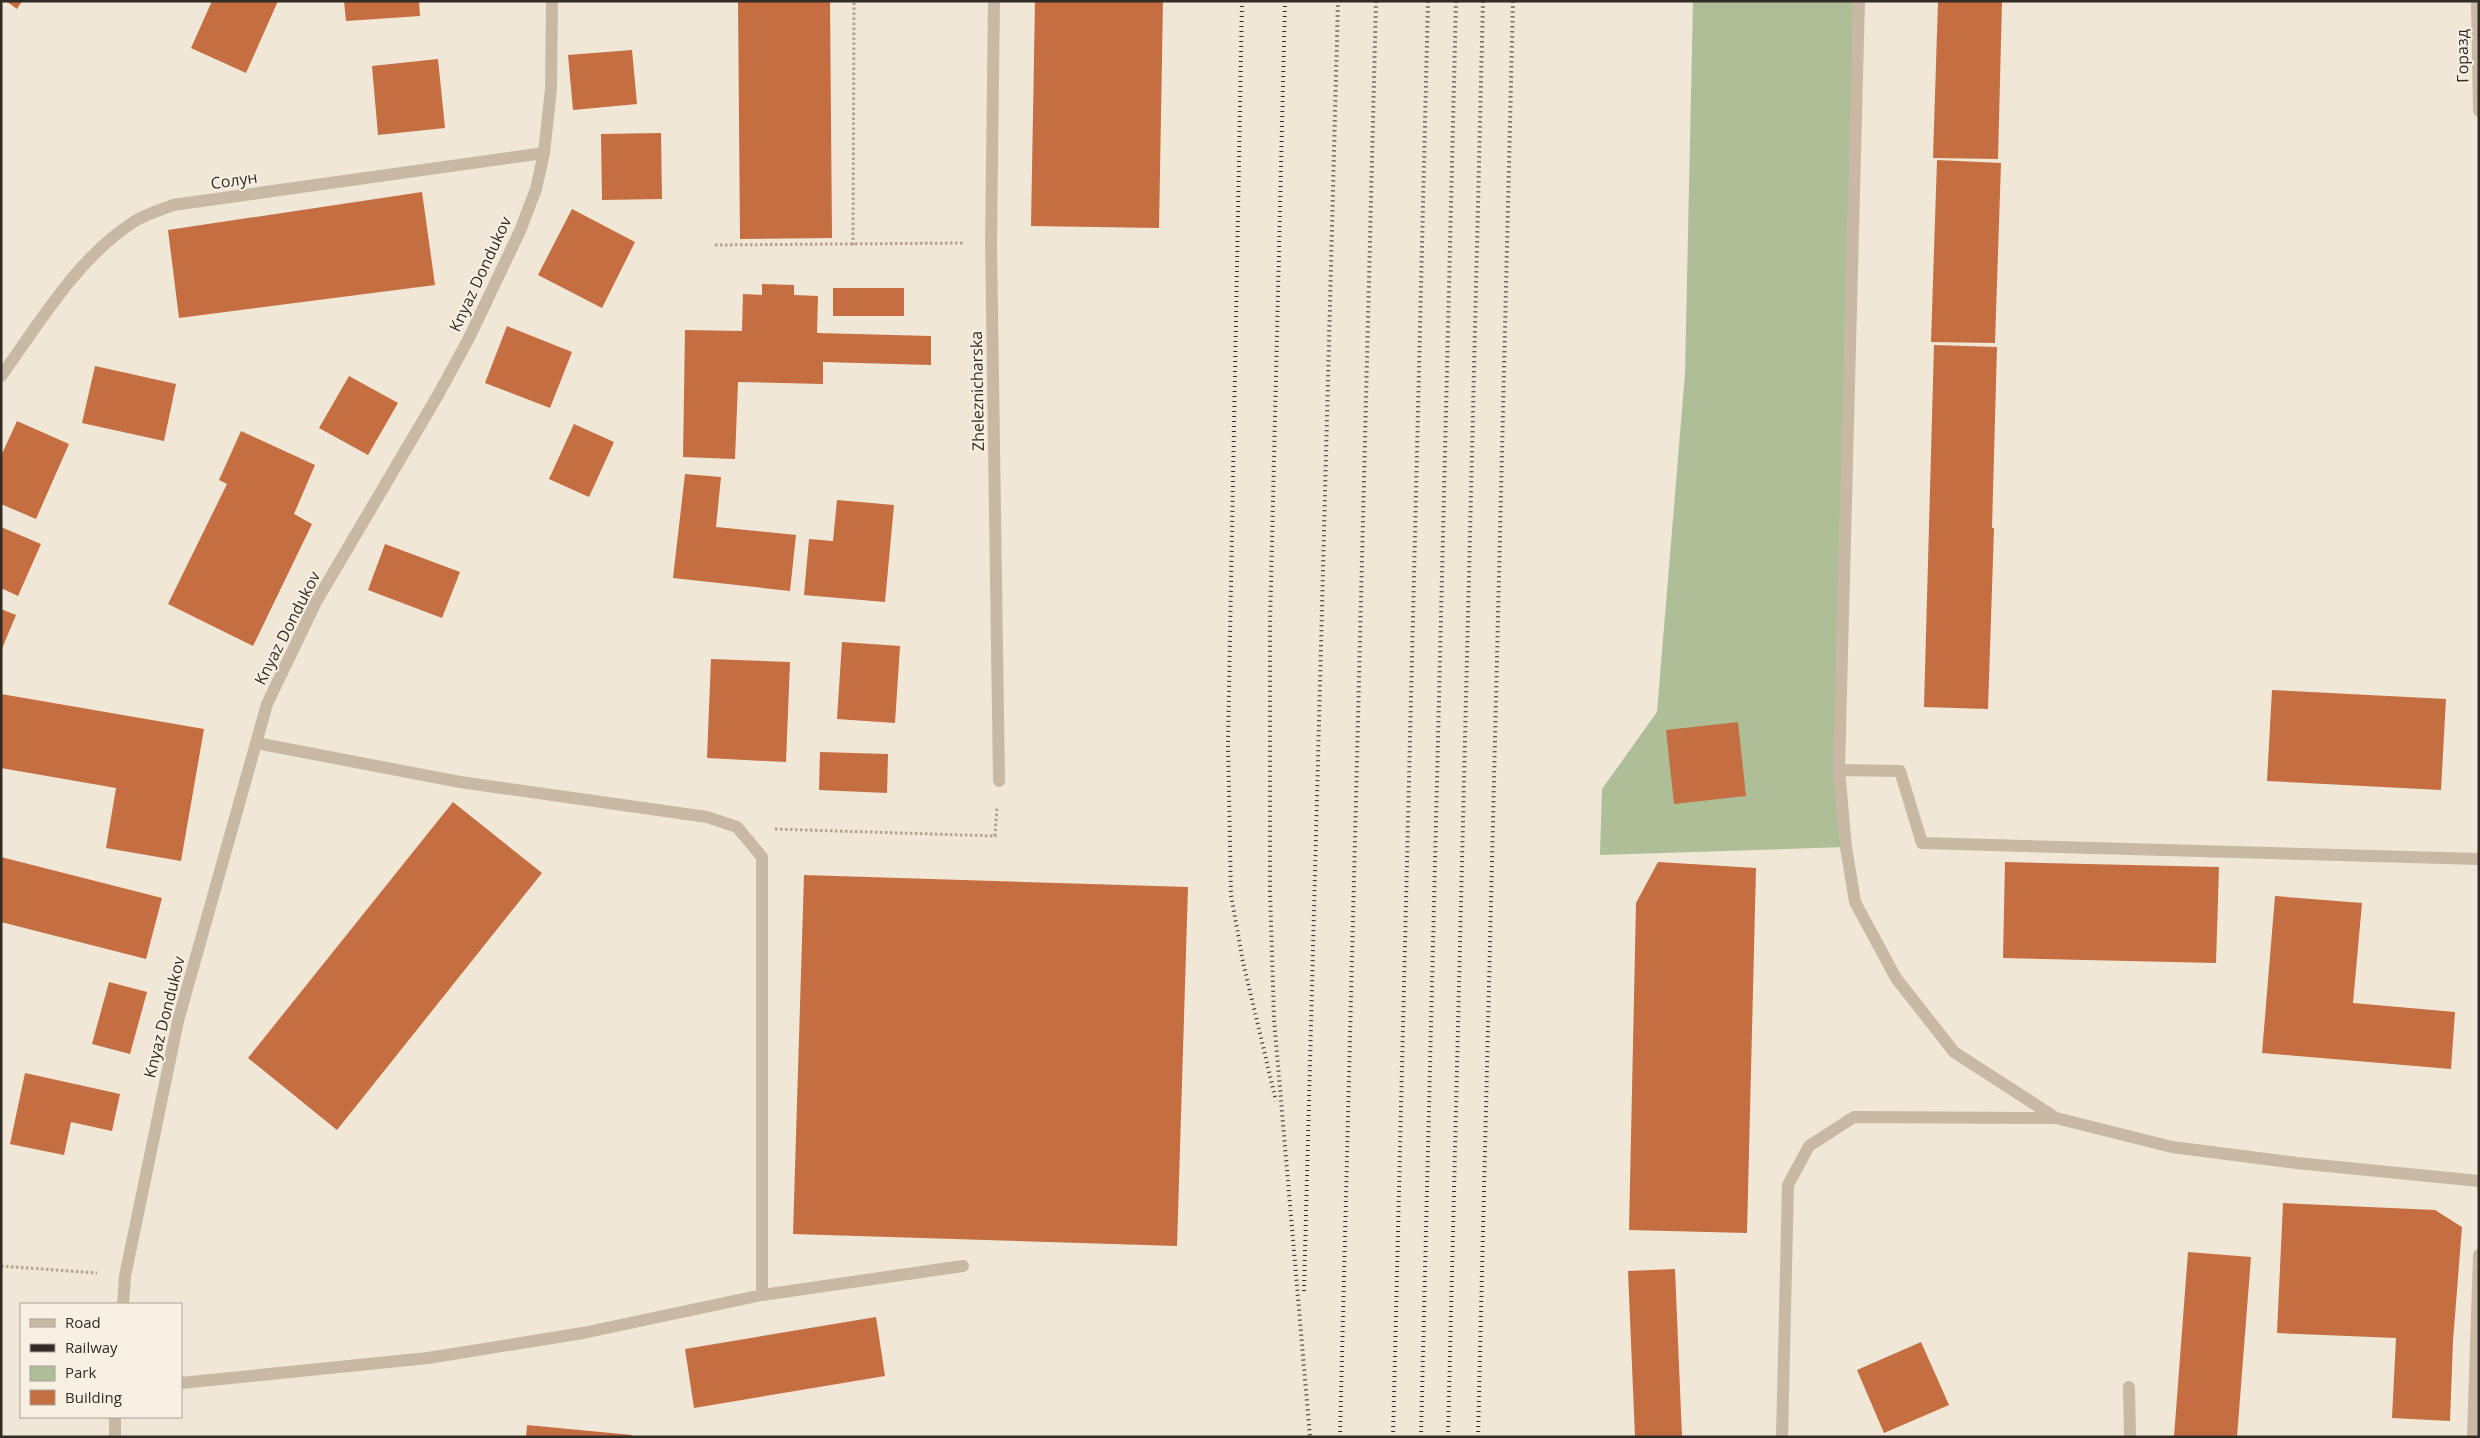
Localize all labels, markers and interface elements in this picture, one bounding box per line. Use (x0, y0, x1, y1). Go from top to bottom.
street label: Горазд (2451, 29, 2473, 83)
street label: Солун (209, 166, 259, 194)
street label: Knyaz Dondukov (444, 213, 516, 335)
street label: Zheleznicharska (965, 331, 989, 451)
street label: Knyaz Dondukov (249, 567, 325, 689)
street label: Knyaz Dondukov (138, 954, 190, 1080)
legend (20, 1303, 182, 1418)
text: Road (65, 1312, 101, 1332)
text: Railway (65, 1337, 118, 1357)
text: Park (65, 1362, 96, 1382)
text: Building (65, 1387, 122, 1407)

